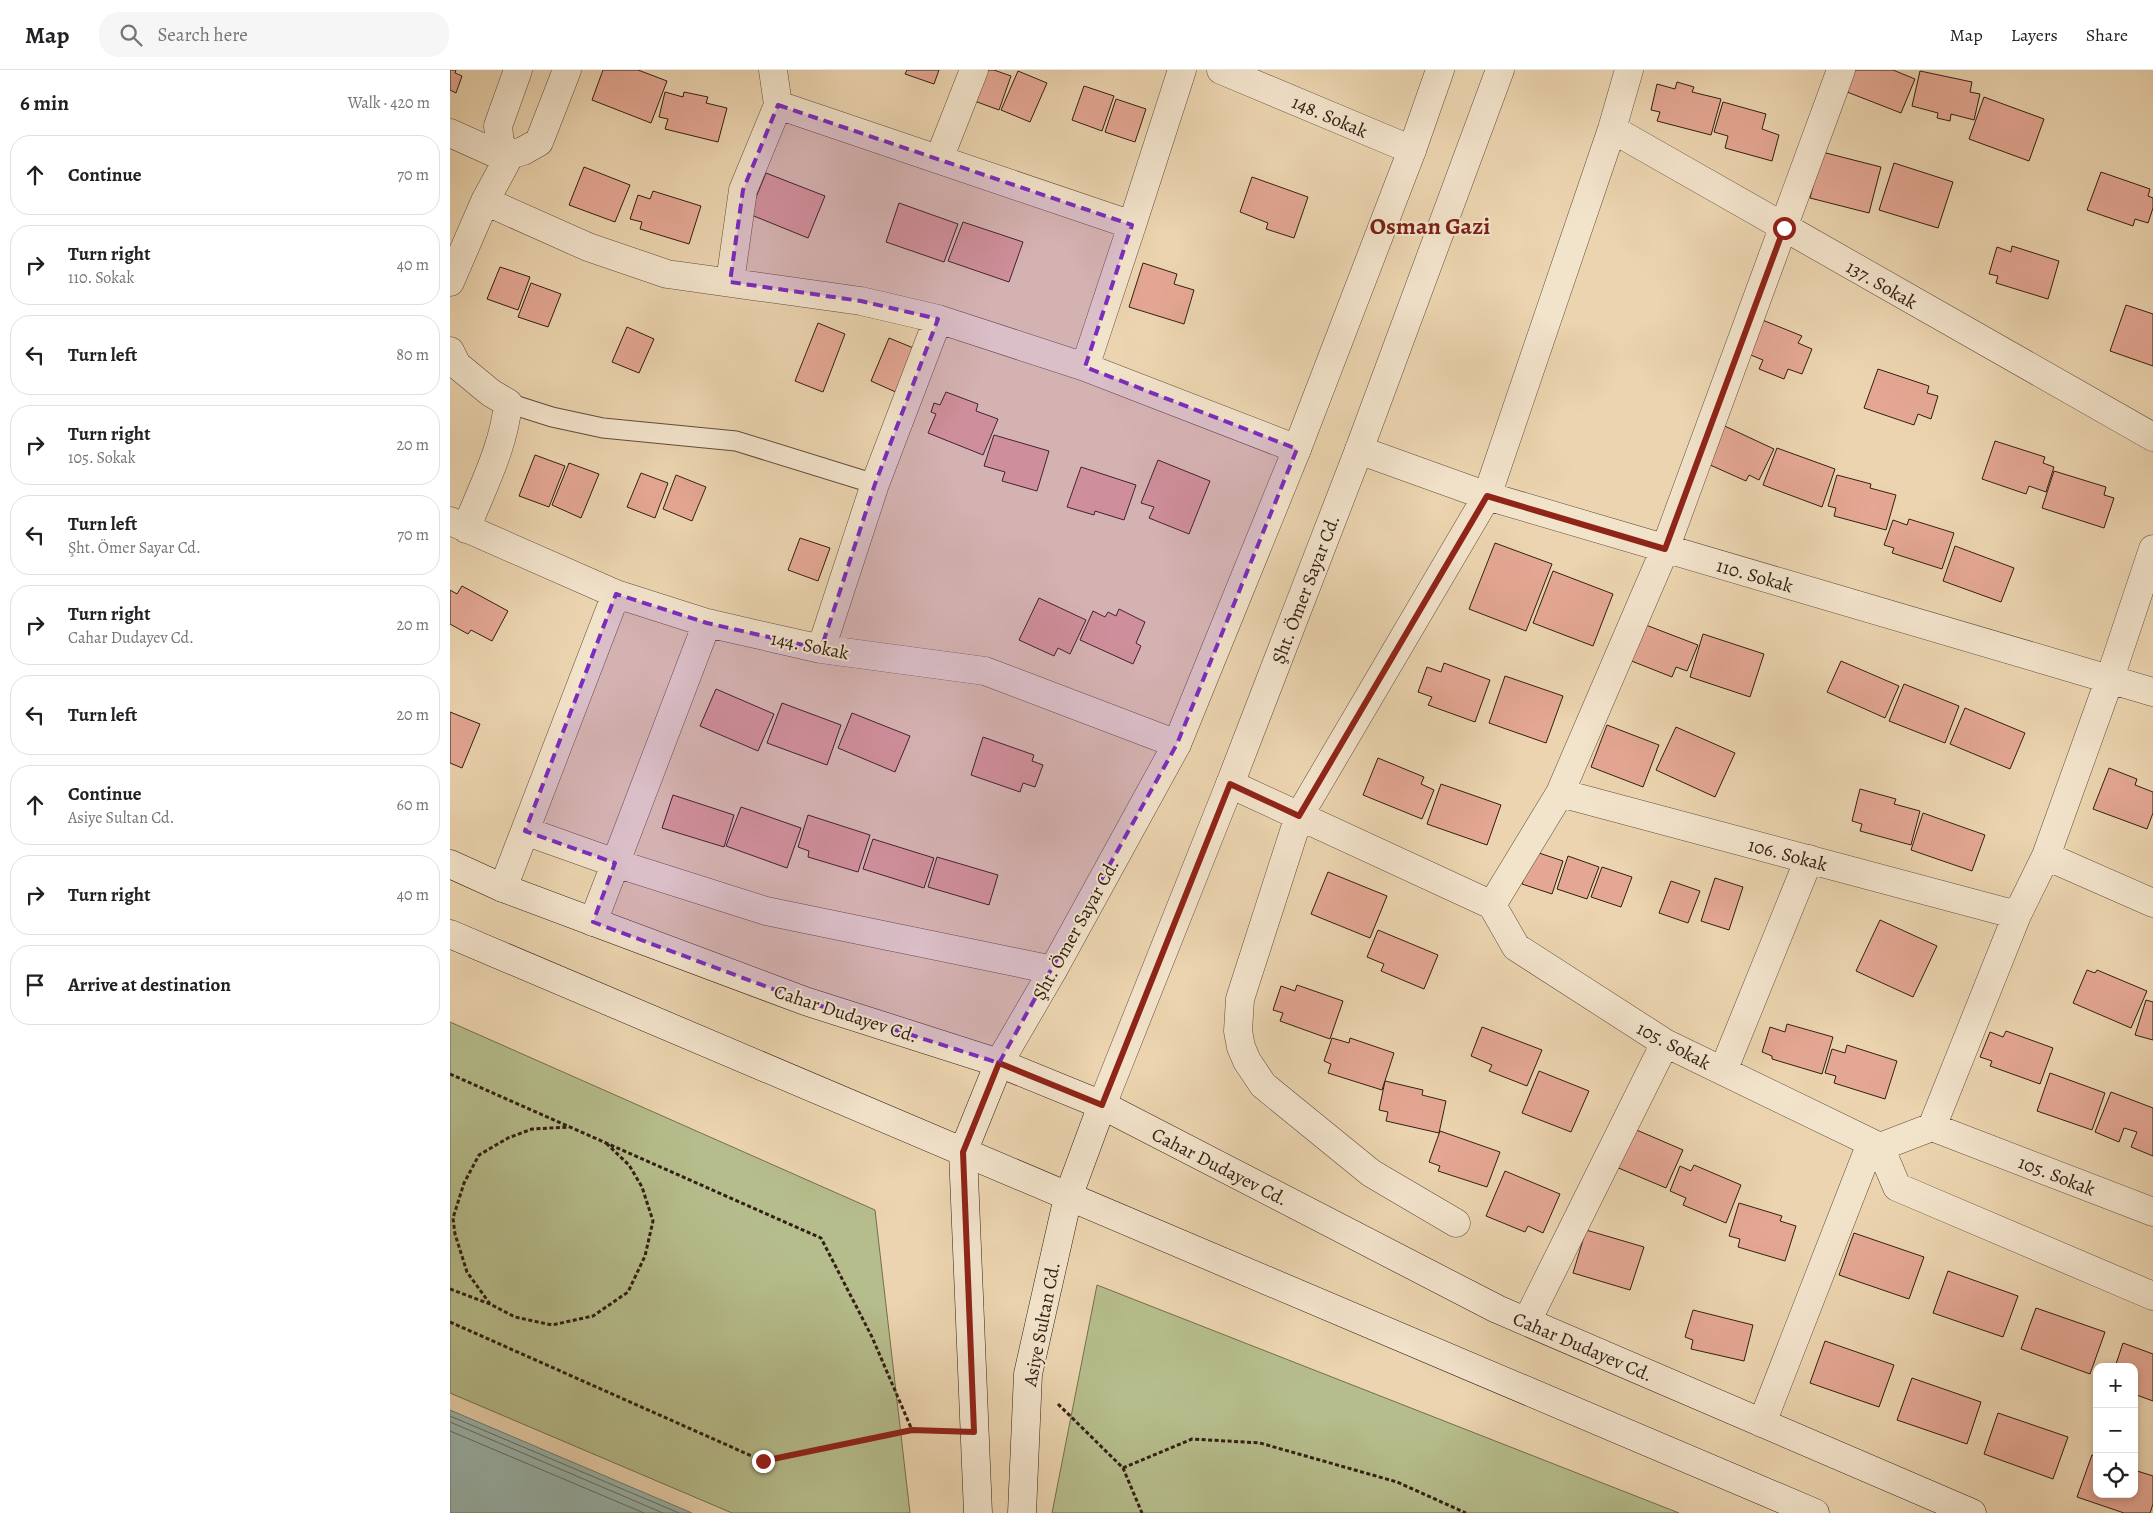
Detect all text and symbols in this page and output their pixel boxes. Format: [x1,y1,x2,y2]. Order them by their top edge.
search box [99,12,449,57]
text: Map [25,19,69,51]
icon: search [117,21,145,49]
text: Search here [157,22,248,48]
text: Map [1950,23,1983,47]
text: Layers [2011,23,2058,47]
text: Share [2086,23,2128,47]
text: 6 min [20,89,69,117]
street label: 148. Sokak [1288,89,1372,145]
text: Walk · 420 m [348,92,430,114]
icon: ahead [21,161,49,189]
text: Continue [68,162,142,188]
text: 70 m [397,164,429,186]
district label: Osman Gazi [1370,210,1490,242]
route start [1773,217,1796,240]
text: Turn right [68,241,150,267]
icon: right [21,251,49,279]
text: 40 m [397,254,429,276]
street label: 137. Sokak [1841,254,1922,316]
text: 110. Sokak [68,267,134,289]
icon: left [21,341,49,369]
text: Turn left [68,342,137,368]
text: 80 m [396,344,429,366]
text: Turn right [68,421,150,447]
icon: right [21,431,49,459]
text: 20 m [396,434,429,456]
text: 105. Sokak [68,447,136,469]
text: Turn left [68,511,137,537]
street label: Şht. Ömer Sayar Cd. [1266,511,1346,668]
icon: left [21,521,49,549]
text: 70 m [397,524,429,546]
text: Şht. Ömer Sayar Cd. [68,537,201,559]
street label: 110. Sokak [1713,553,1797,599]
text: Turn right [68,601,150,627]
icon: right [21,611,49,639]
text: 20 m [396,614,429,636]
street label: 144. Sokak [768,626,852,666]
text: Cahar Dudayev Cd. [68,627,194,649]
icon: left [21,701,49,729]
text: Turn left [68,702,137,728]
text: 20 m [396,704,429,726]
text: Continue [68,781,142,807]
icon: ahead [21,791,49,819]
text: 60 m [397,794,429,816]
text: Asiye Sultan Cd. [68,807,174,829]
street label: 106. Sokak [1745,832,1831,878]
street label: Şht. Ömer Sayar Cd. [1026,854,1125,1005]
icon: right [21,881,49,909]
text: Turn right [68,882,150,908]
text: 40 m [397,884,429,906]
icon: arrive [21,971,49,999]
text: Arrive at destination [68,972,231,998]
street label: Cahar Dudayev Cd. [771,978,921,1049]
street label: 105. Sokak [1632,1016,1716,1077]
street label: Cahar Dudayev Cd. [1147,1121,1292,1212]
street label: 105. Sokak [2014,1149,2099,1203]
street label: Asiye Sultan Cd. [1017,1260,1067,1390]
street label: Cahar Dudayev Cd. [1509,1306,1657,1388]
map controls [2093,1363,2138,1498]
button: + [2093,1363,2138,1408]
button: − [2093,1408,2138,1453]
route end [752,1450,775,1473]
button: locate [2093,1453,2138,1498]

